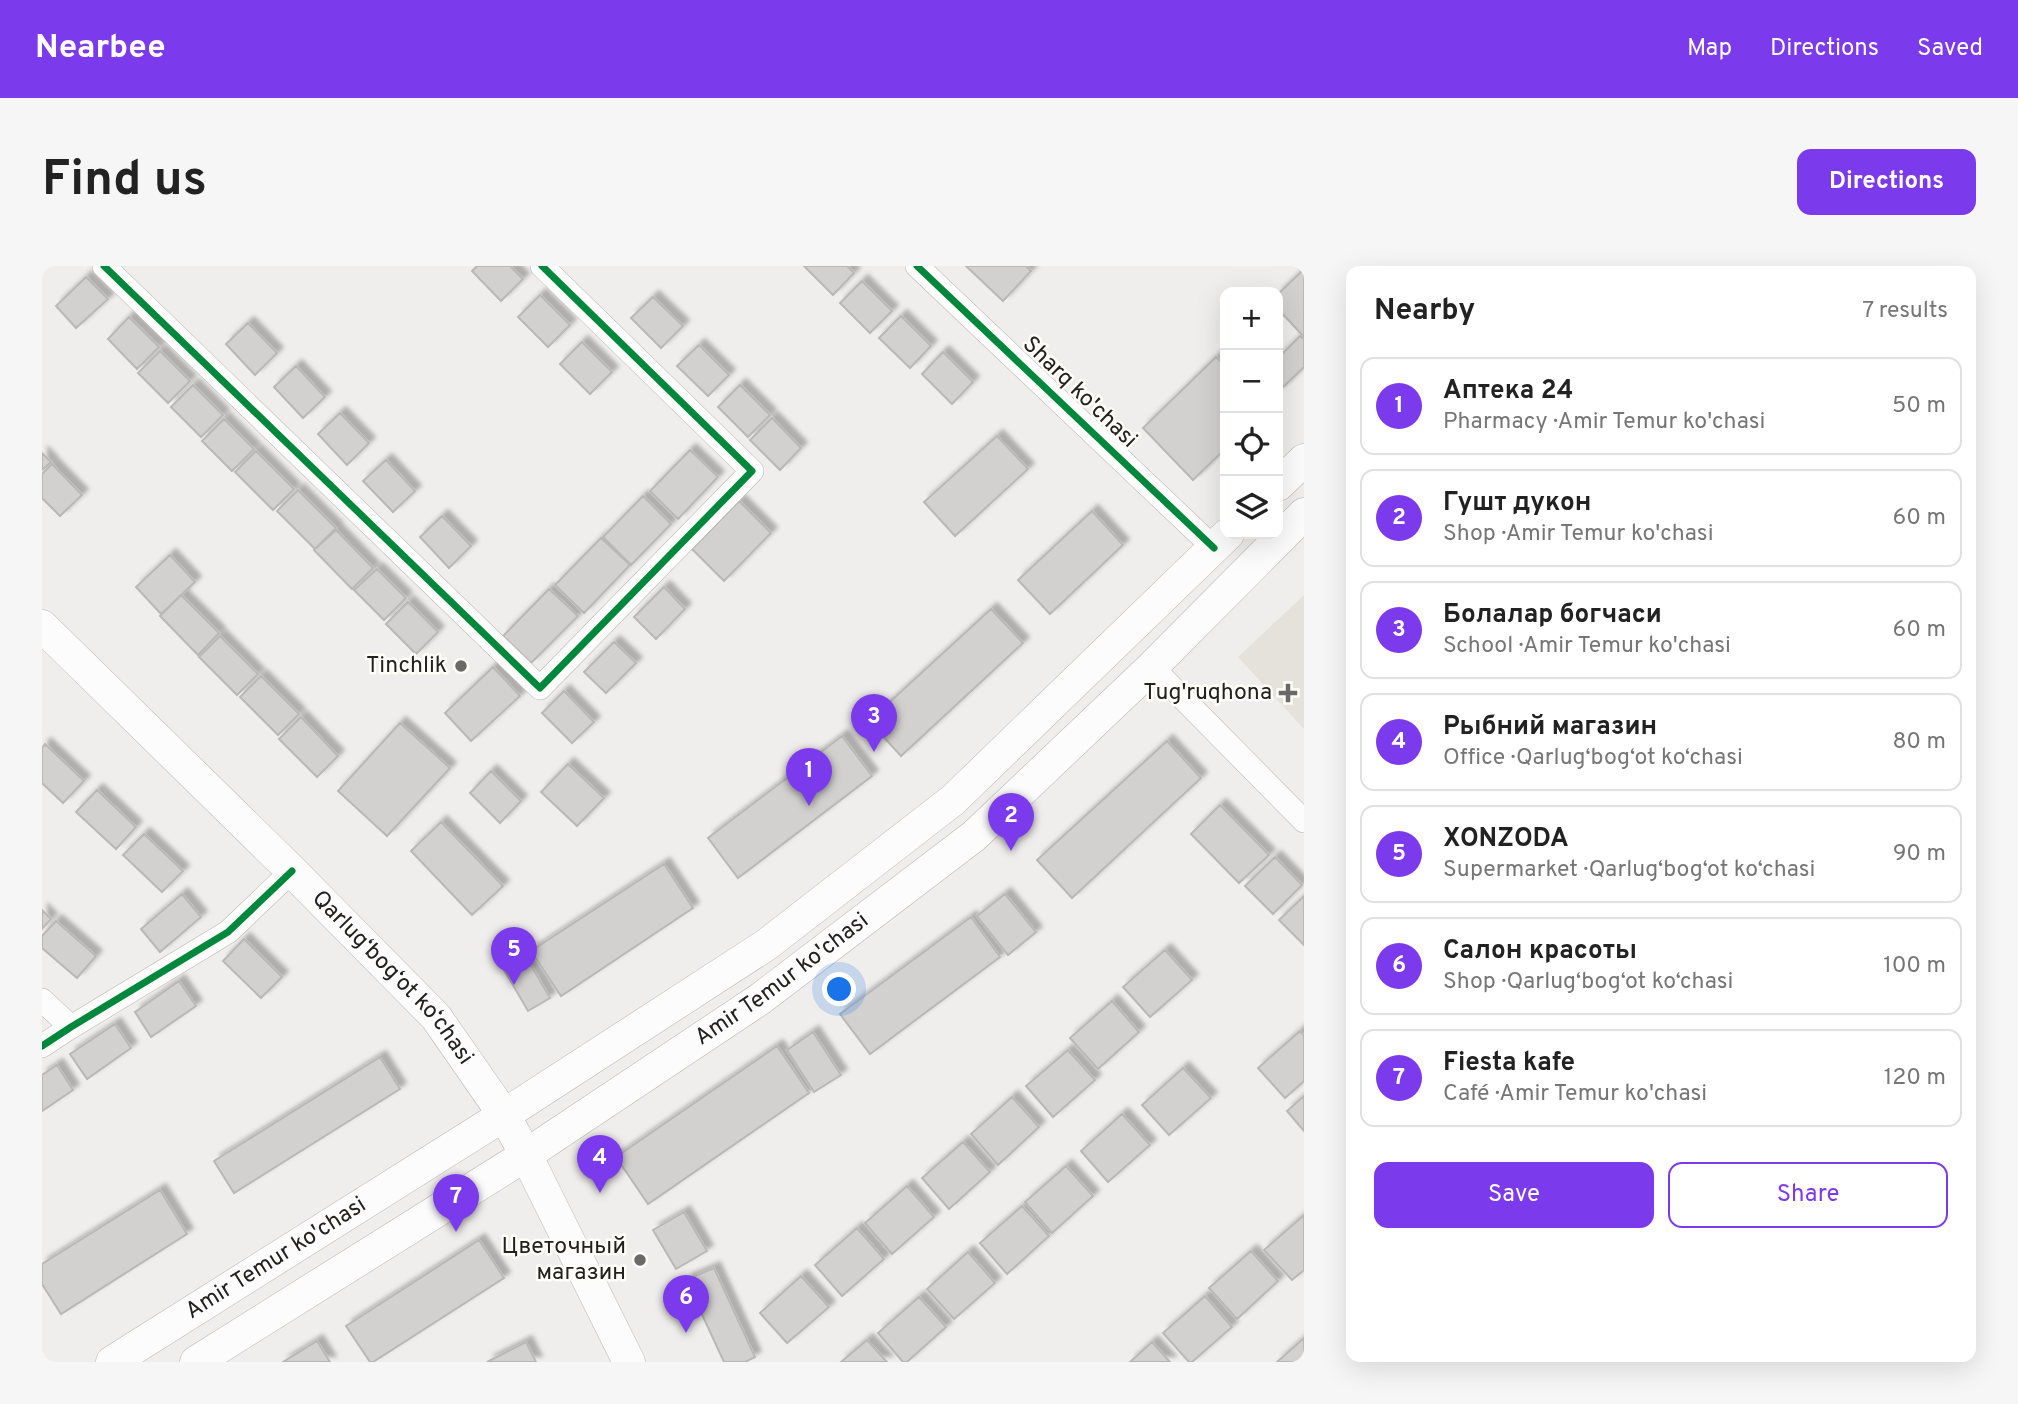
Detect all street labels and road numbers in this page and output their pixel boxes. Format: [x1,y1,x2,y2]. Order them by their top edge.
street label: Sharq ko'chasi [1015,331,1143,455]
street label: Qarlug‘bog‘ot ko‘chasi [305,885,479,1071]
street label: Amir Temur ko'chasi [690,907,875,1053]
street label: Amir Temur ko'chasi [180,1191,372,1326]

